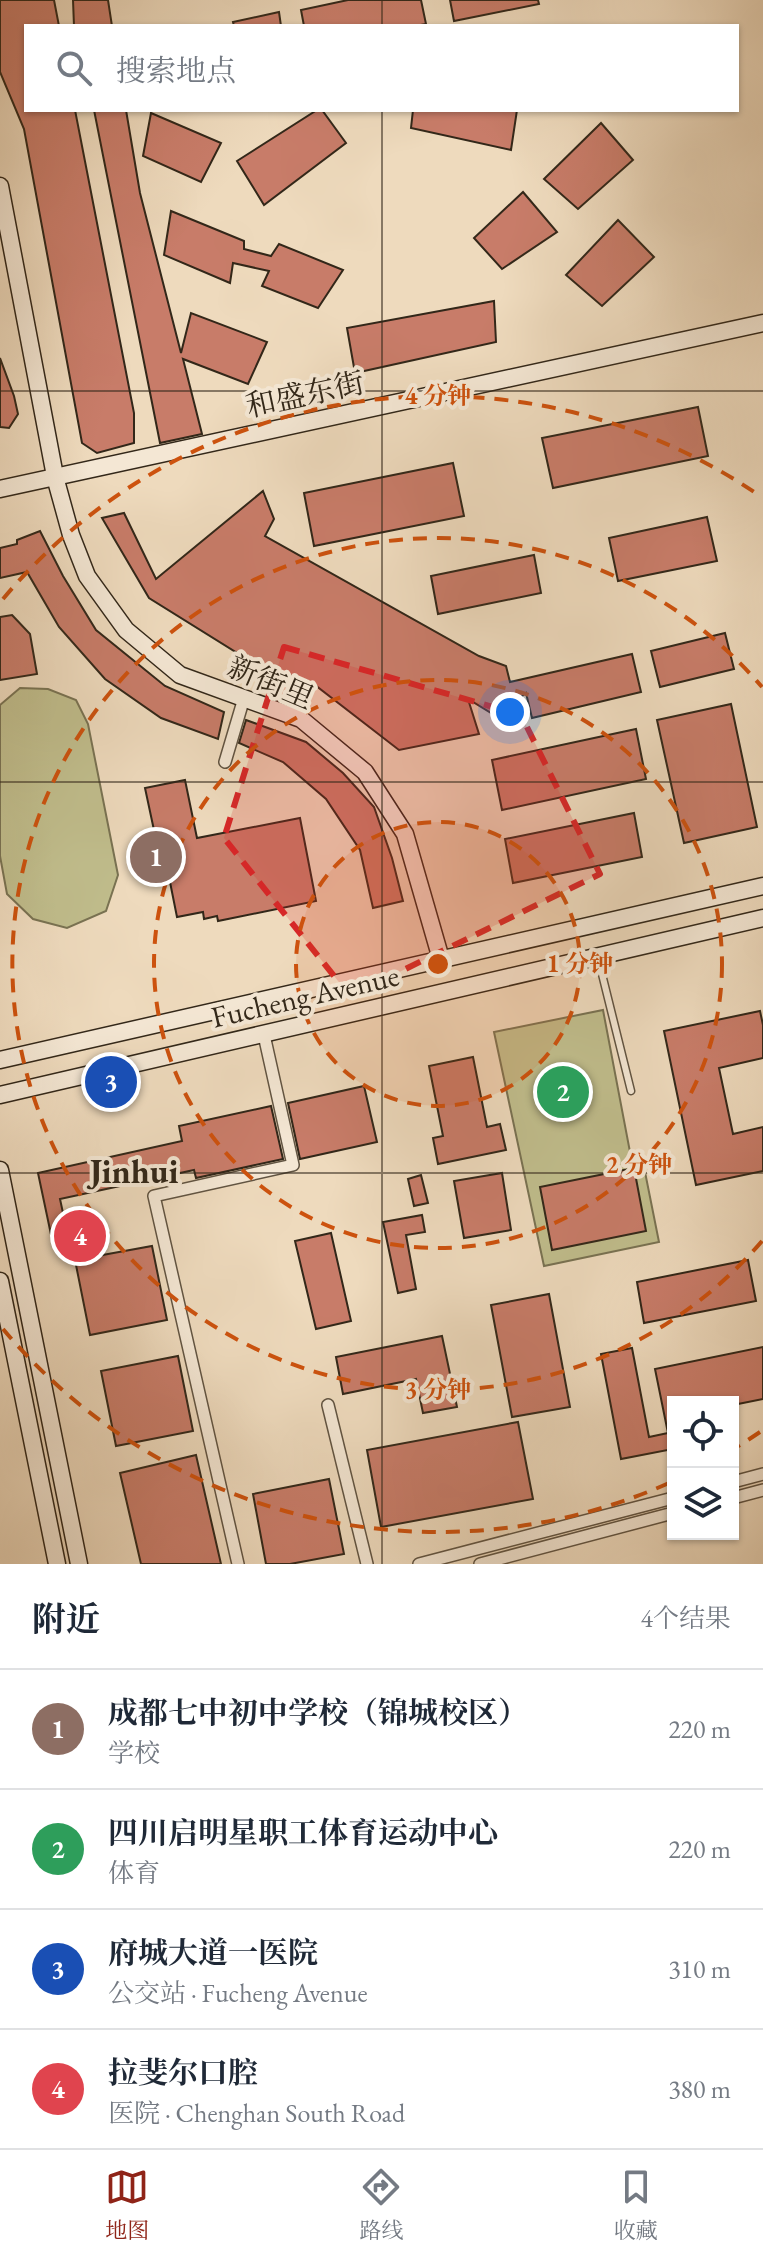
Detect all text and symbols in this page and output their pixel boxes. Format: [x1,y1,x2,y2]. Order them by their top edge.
search box [24,24,739,112]
icon: search [52,46,96,90]
text: 搜索地点 [116,51,236,90]
street label: 和盛东街 [242,362,368,426]
text: 4 分钟 [405,380,471,411]
street label: 新街里 [222,646,320,718]
your location [490,692,530,732]
pin: 1 [130,827,182,887]
text: 1 分钟 [547,948,613,979]
centre of rings [424,950,452,978]
street label: Fucheng Avenue [207,955,403,1037]
pin: 3 [85,1052,137,1112]
pin: 2 [537,1062,589,1122]
district label: Jinhui [86,1149,179,1193]
text: 2 分钟 [606,1149,672,1180]
pin: 4 [54,1206,106,1266]
text: 3 分钟 [405,1374,471,1405]
map controls [667,1396,739,1540]
button: locate [667,1396,739,1468]
button: layers [667,1468,739,1540]
text: 附近 [32,1597,100,1641]
text: 4个结果 [641,1601,731,1635]
text: 成都七中初中学校（锦城校区） [108,1693,528,1732]
text: 1 [51,1712,65,1746]
text: 220 m [668,1712,731,1746]
text: 学校 [108,1736,160,1770]
text: 四川启明星职工体育运动中心 [108,1813,498,1852]
text: 2 [51,1832,65,1866]
text: 220 m [668,1832,731,1866]
text: 体育 [108,1856,160,1890]
text: 府城大道一医院 [108,1933,318,1972]
text: 3 [51,1952,65,1986]
text: 310 m [668,1952,731,1986]
text: 公交站 · Fucheng Avenue [108,1976,368,2010]
text: 拉斐尔口腔 [108,2053,258,2092]
text: 4 [51,2072,65,2106]
text: 380 m [668,2072,731,2106]
text: 医院 · Chenghan South Road [108,2096,405,2130]
tab: 地图 [105,2165,149,2245]
tab: 路线 [359,2165,404,2245]
tab: 收藏 [614,2165,658,2245]

